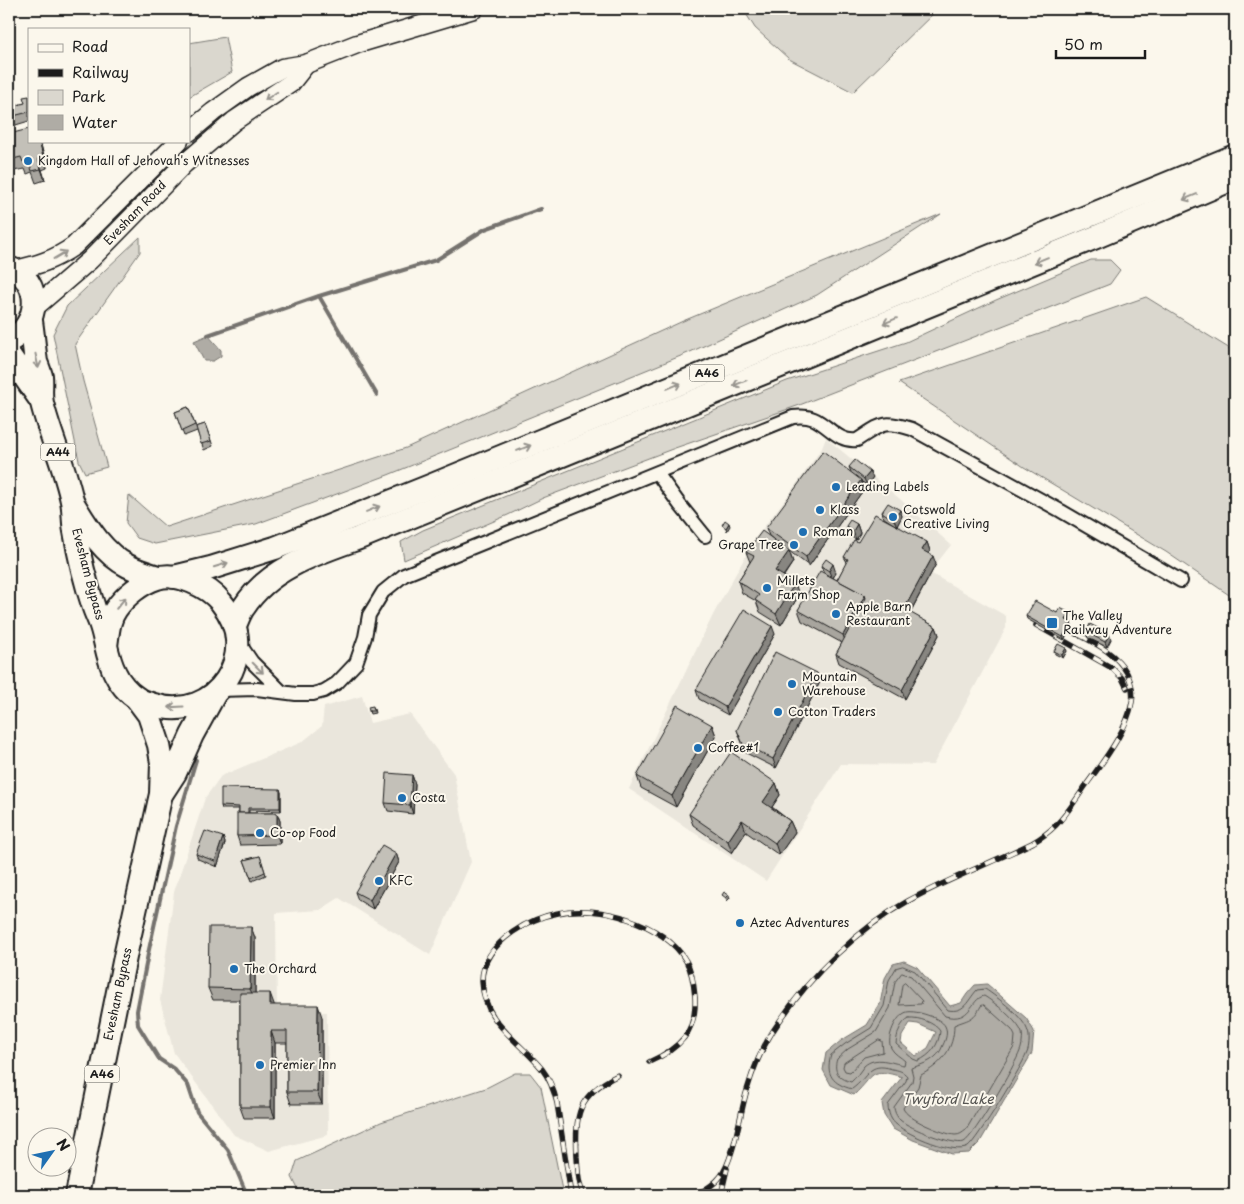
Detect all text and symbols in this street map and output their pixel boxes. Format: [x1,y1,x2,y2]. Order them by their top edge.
legend [28,28,190,142]
scale bar [1056,28,1145,60]
text: 50 m [1064,32,1103,55]
text: Road [72,34,108,57]
text: Railway [72,60,129,83]
text: Park [72,84,106,107]
one-way arrow [264,91,278,101]
text: Water [72,110,117,133]
place label: Kingdom Hall of Jehovah's Witnesses [38,151,250,169]
marker: Kingdom Hall of Jehovah's Witnesses [22,155,34,167]
street label: Evesham Road [99,176,170,249]
one-way arrow [1183,193,1198,203]
one-way arrow [53,249,67,259]
one-way arrow [1033,256,1049,265]
one-way arrow [883,317,898,327]
one-way arrow [33,353,42,369]
road number: A46 [690,364,724,382]
one-way arrow [732,379,747,388]
one-way arrow [666,381,681,390]
one-way arrow [516,442,531,452]
road number: A44 [40,444,76,461]
place label: Leading Labels [846,477,930,495]
marker: Leading Labels [830,481,842,493]
place label: Klass [830,500,860,518]
place label: Cotswold Creative Living [903,500,989,532]
one-way arrow [365,503,380,513]
marker: Klass [814,504,826,516]
marker: Cotswold Creative Living [887,511,899,523]
place label: Roman [813,522,853,540]
street label: Evesham Bypass [68,526,110,622]
marker: Roman [797,526,809,538]
place label: Grape Tree [718,535,784,553]
marker: Grape Tree [788,539,800,551]
one-way arrow [212,559,228,569]
place label: Millets Farm Shop [777,571,840,603]
marker: Millets Farm Shop [761,582,773,594]
one-way arrow [115,597,126,610]
place label: Apple Barn Restaurant [846,597,912,629]
place label: The Valley Railway Adventure [1063,606,1172,638]
marker: Apple Barn Restaurant [830,608,842,620]
marker: The Valley Railway Adventure [1045,616,1059,630]
one-way arrow [252,662,265,674]
place label: Mountain Warehouse [802,667,866,699]
marker: Mountain Warehouse [786,678,798,690]
one-way arrow [168,702,184,711]
place label: Cotton Traders [788,702,876,720]
marker: Cotton Traders [772,706,784,718]
place label: Coffee#1 [708,738,759,756]
marker: Coffee#1 [692,742,704,754]
place label: Costa [412,788,446,806]
marker: Costa [396,792,408,804]
place label: Co-op Food [270,823,336,841]
marker: Co-op Food [254,827,266,839]
place label: KFC [389,871,413,889]
marker: KFC [373,875,385,887]
place label: Aztec Adventures [750,913,850,931]
marker: Aztec Adventures [734,917,746,929]
street label: Evesham Bypass [98,945,136,1042]
place label: The Orchard [244,959,317,977]
marker: The Orchard [228,963,240,975]
place label: Premier Inn [270,1055,336,1073]
marker: Premier Inn [254,1059,266,1071]
road number: A46 [84,1066,120,1082]
water label: Twyford Lake [902,1088,995,1109]
north arrow [28,1126,78,1176]
text: N [51,1134,75,1155]

